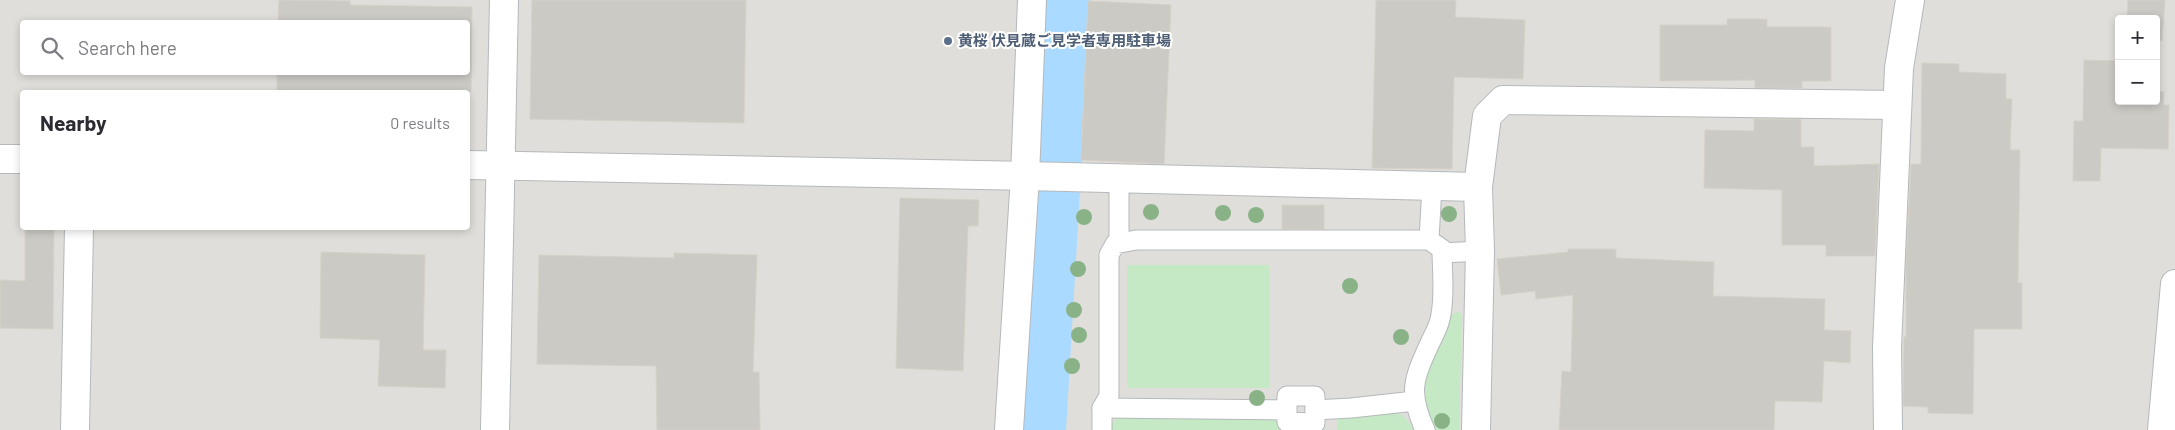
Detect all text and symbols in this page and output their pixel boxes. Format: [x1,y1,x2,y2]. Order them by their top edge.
map controls [2115,15,2160,105]
button: + [2115,15,2160,60]
search box [20,20,470,75]
place label: 黄桜 伏見蔵ご見学者専用駐車場 [958,31,1171,49]
icon: search [38,34,66,62]
marker: 黄桜 伏見蔵ご見学者専用駐車場 [942,35,954,47]
text: Search here [78,36,177,59]
button: − [2115,60,2160,105]
text: Nearby [40,110,106,135]
text: 0 results [390,113,450,132]

